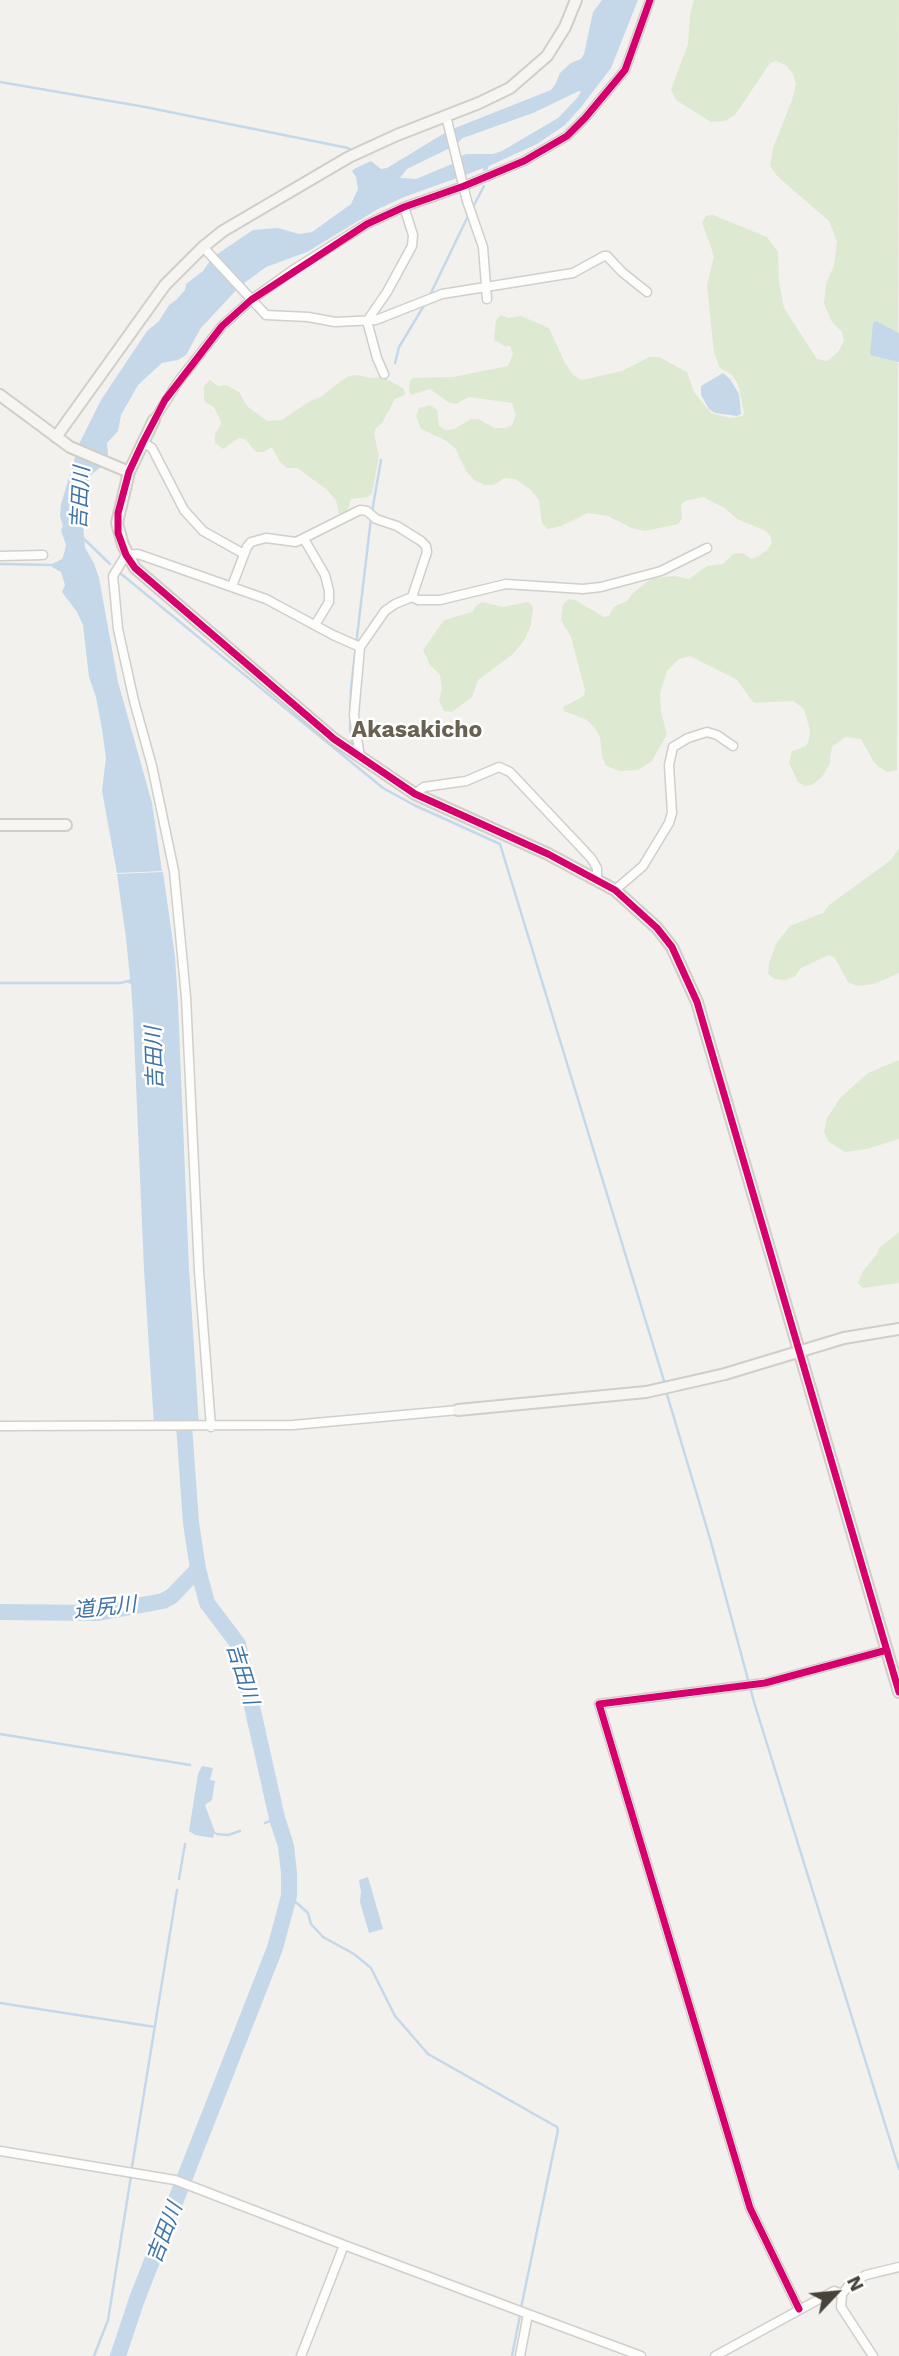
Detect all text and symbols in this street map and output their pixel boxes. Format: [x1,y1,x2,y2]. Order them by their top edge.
water label: 吉田川 [67,466,95,530]
district label: Akasakicho [352,716,482,744]
water label: 吉田川 [141,1026,169,1090]
water label: 道尻川 [72,1592,138,1624]
water label: 吉田川 [221,1640,263,1708]
water label: 吉田川 [142,2199,188,2267]
north arrow [801,2258,871,2328]
text: N [842,2272,869,2295]

